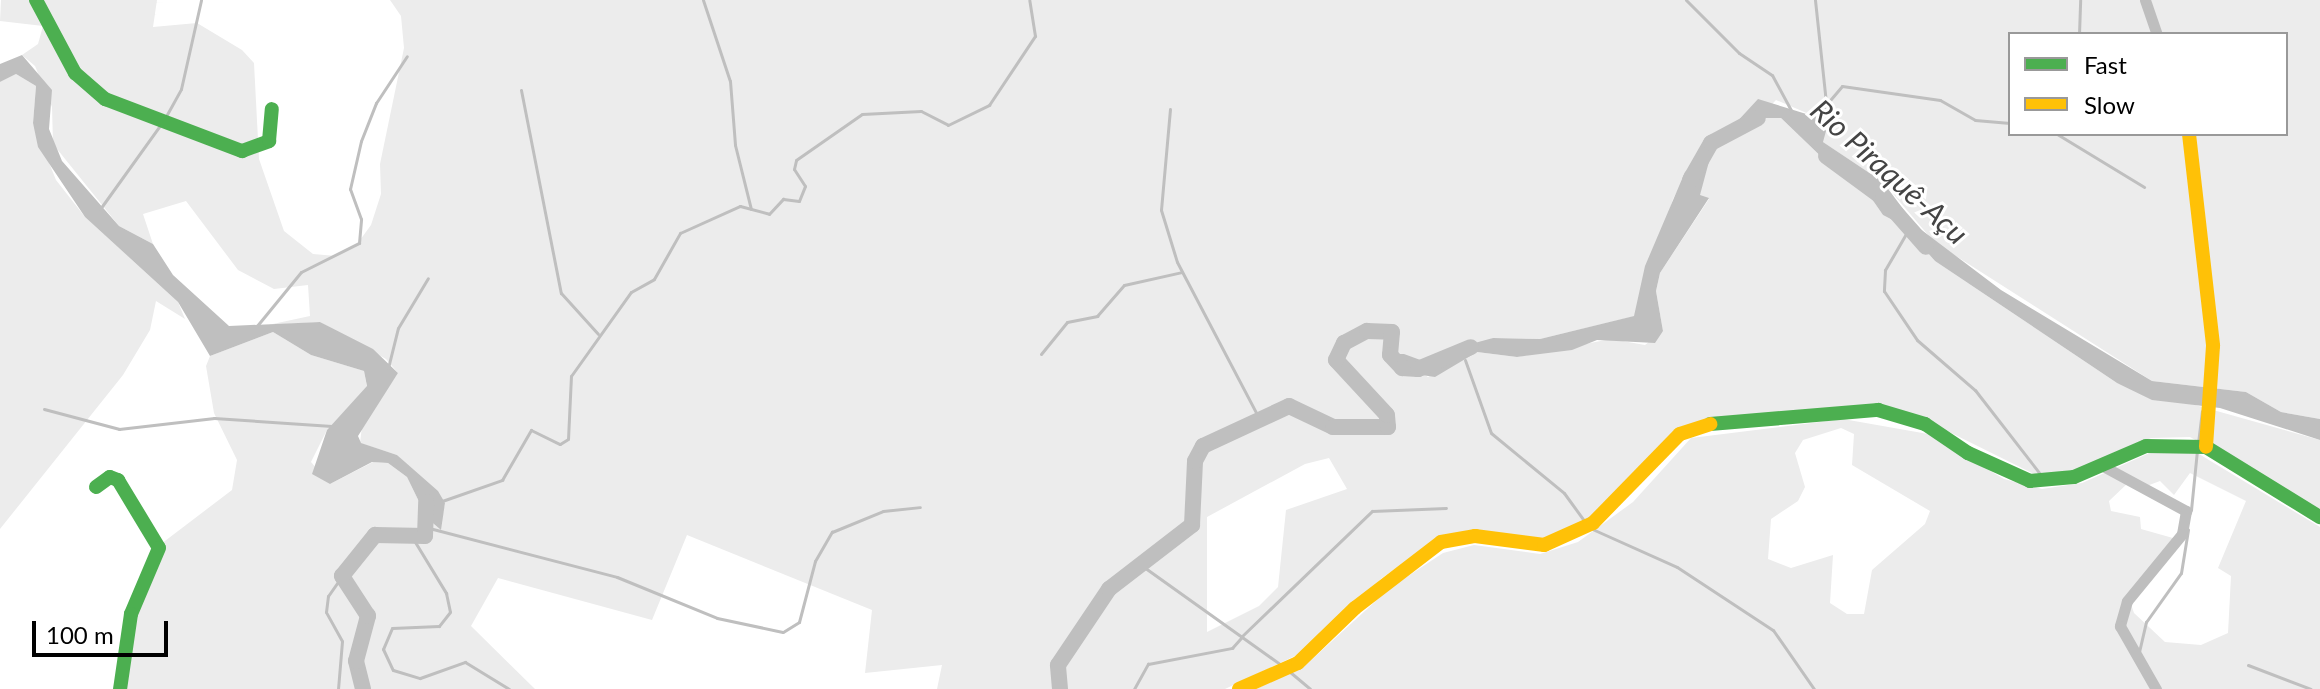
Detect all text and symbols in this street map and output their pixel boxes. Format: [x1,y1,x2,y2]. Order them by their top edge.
legend [2008,32,2288,136]
text: Fast [2084,50,2127,79]
text: Slow [2084,90,2135,119]
water label: Rio Piraquê-Açu [1804,91,1976,251]
scale bar [36,605,172,655]
text: 100 m [46,620,114,649]

